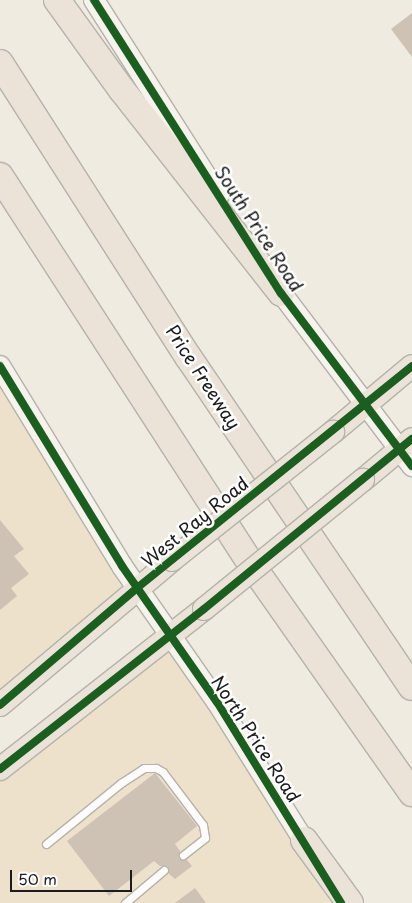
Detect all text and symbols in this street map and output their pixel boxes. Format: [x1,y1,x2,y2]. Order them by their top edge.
street label: South Price Road [210,161,308,297]
street label: Price Freeway [161,320,245,434]
street label: West Ray Road [137,472,253,572]
street label: North Price Road [207,671,305,807]
scale bar [12,860,135,892]
text: 50 m [18,867,57,890]

